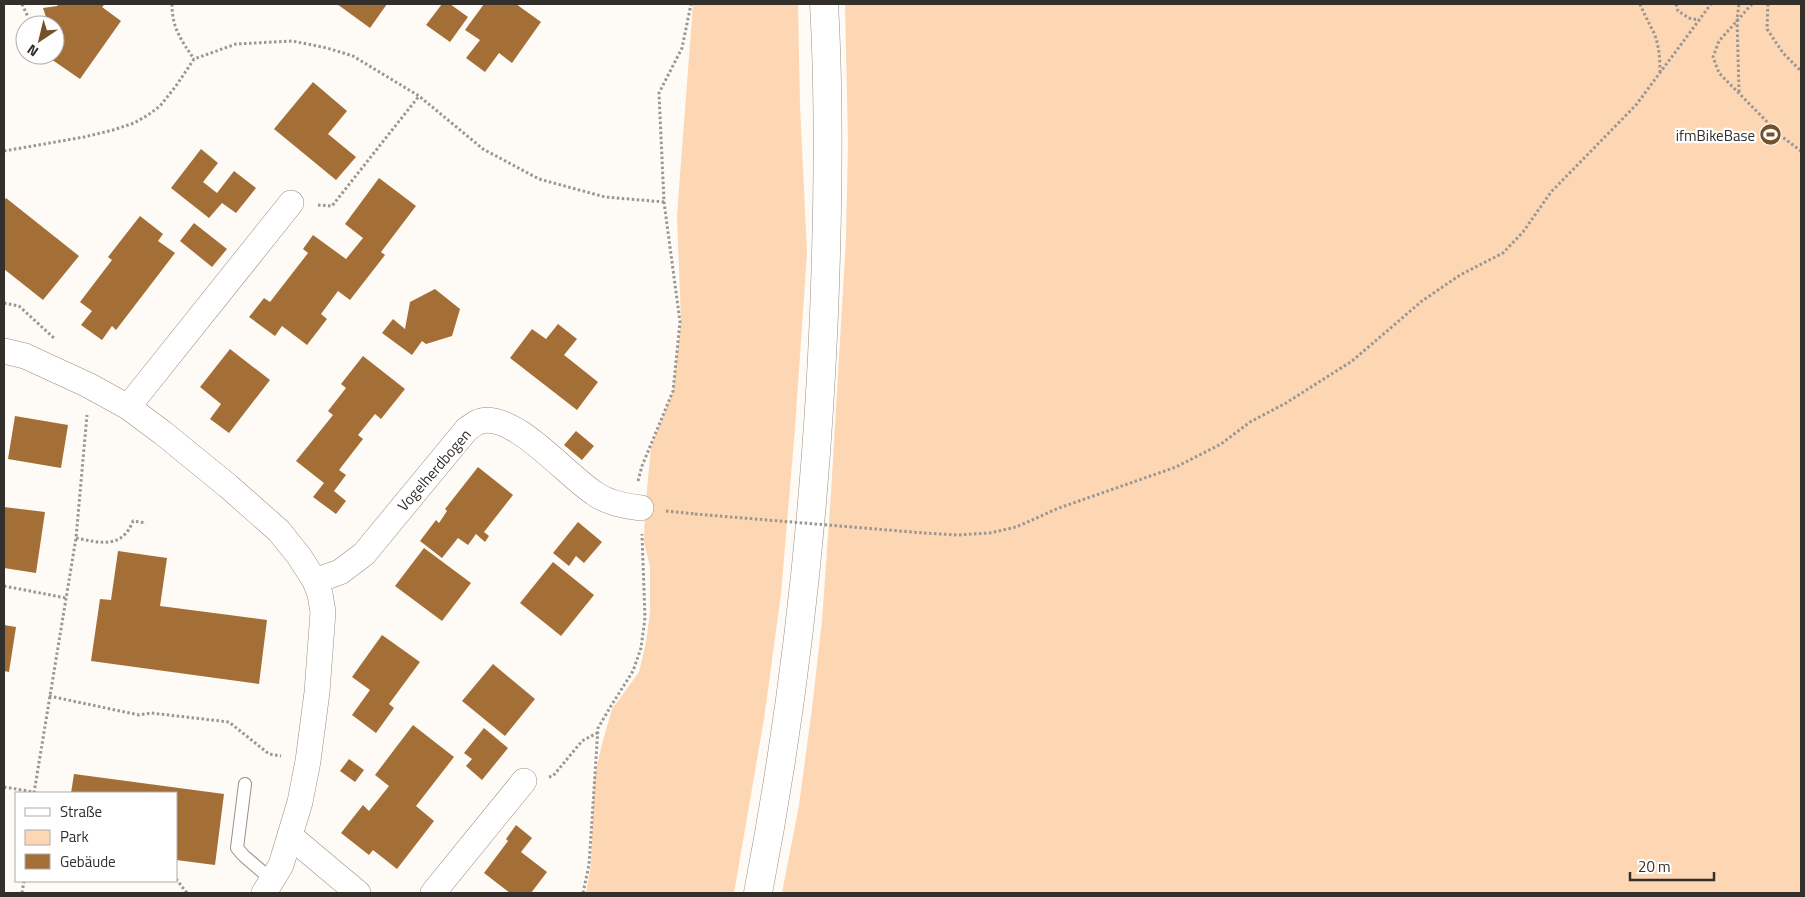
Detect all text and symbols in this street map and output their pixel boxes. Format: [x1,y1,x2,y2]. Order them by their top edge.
north arrow [15,15,65,65]
text: N [22,40,42,62]
sports icon: ifmBikeBase [1759,123,1783,147]
place label: ifmBikeBase [1676,124,1755,147]
street label: Vogelherdbogen [392,424,476,516]
legend [15,792,178,882]
text: Straße [60,800,102,823]
text: Park [60,825,89,848]
text: Gebäude [60,850,116,873]
scale bar [1630,850,1714,882]
text: 20 m [1638,855,1671,878]

